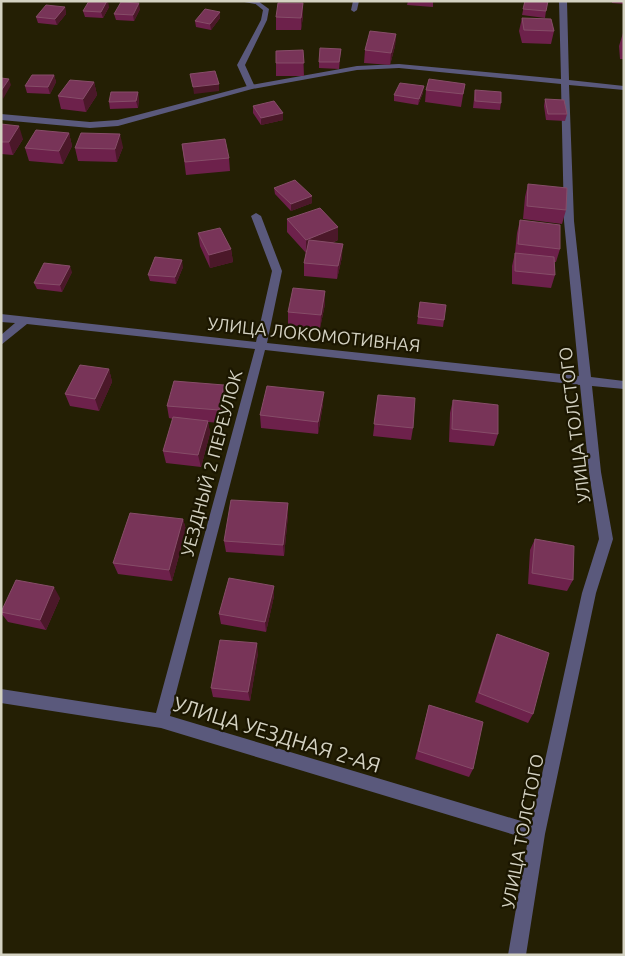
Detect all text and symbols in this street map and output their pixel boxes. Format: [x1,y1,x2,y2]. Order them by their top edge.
street label: УЛИЦА ЛОКОМОТИВНАЯ [207,313,421,355]
street label: УЛИЦА ТОЛСТОГО [555,346,593,504]
street label: УЕЗДНЫЙ 2 ПЕРЕУЛОК [176,368,246,558]
street label: УЛИЦА УЕЗДНАЯ 2-АЯ [170,691,384,777]
street label: УЛИЦА ТОЛСТОГО [497,752,547,910]

